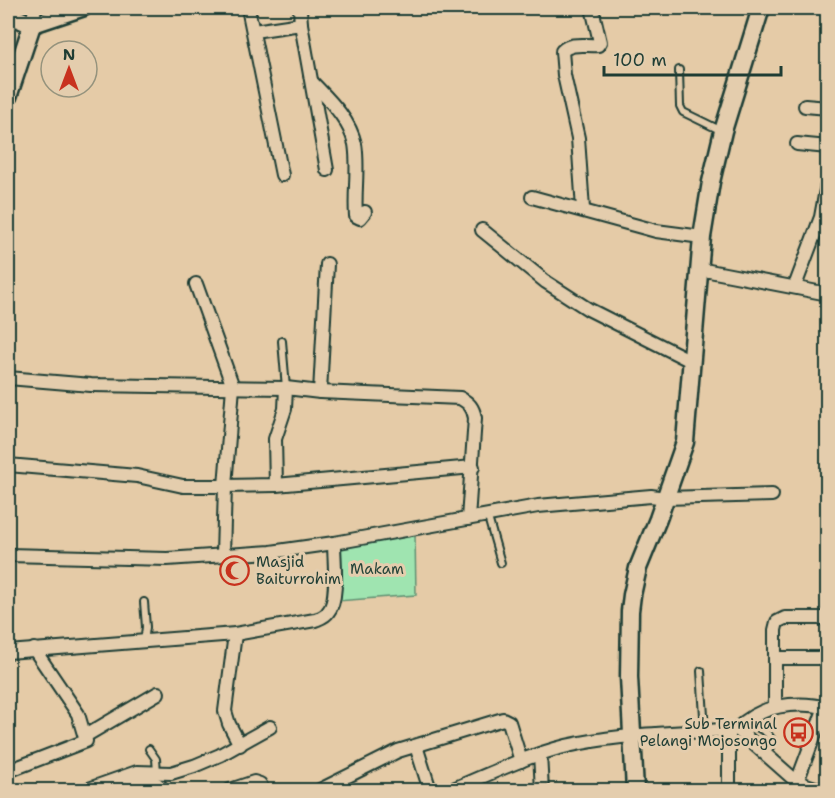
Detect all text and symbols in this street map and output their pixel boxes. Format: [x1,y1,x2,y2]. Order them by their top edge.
north arrow [39,39,99,99]
scale bar [604,39,781,77]
text: N [63,44,75,65]
text: 100 m [613,48,667,72]
place label: Masjid Baiturrohim [256,552,341,589]
mosque icon: Masjid Baiturrohim [219,555,251,587]
park label: Makam [350,559,404,579]
place label: Sub Terminal Pelangi Mojosongo [640,714,777,751]
bus stop icon: Sub Terminal Pelangi Mojosongo [782,717,814,749]

